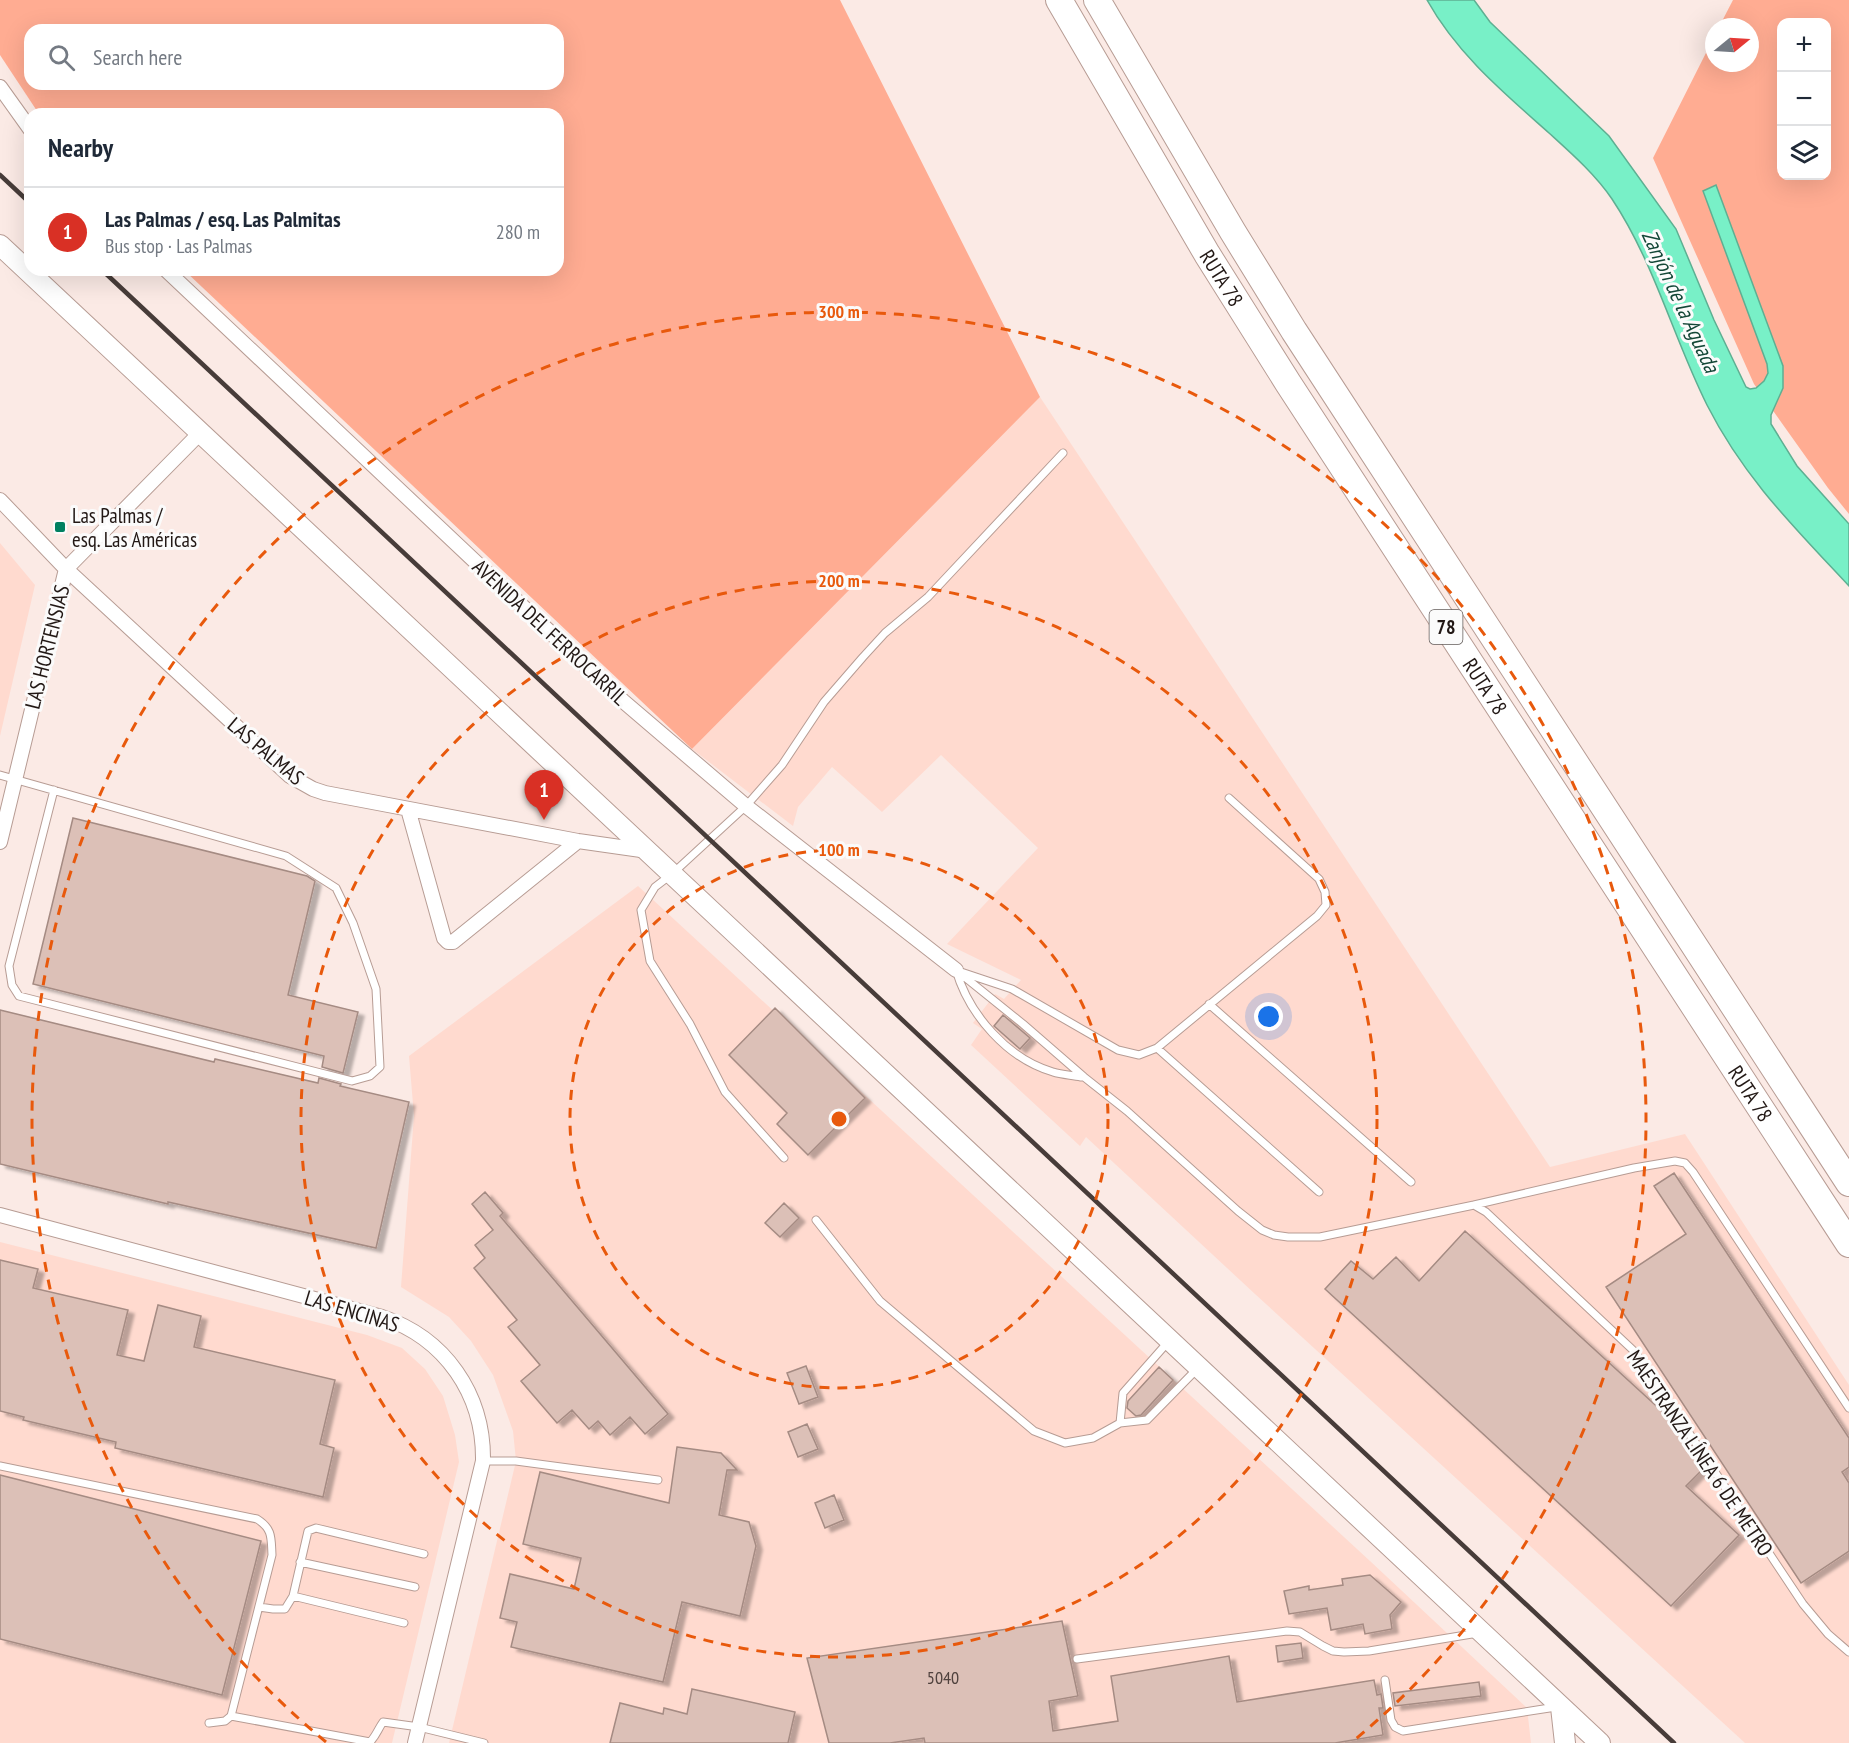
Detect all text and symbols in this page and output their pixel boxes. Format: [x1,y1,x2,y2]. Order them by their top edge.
north arrow [1705,18,1759,72]
map controls [1777,18,1831,180]
button: + [1777,18,1831,72]
search box [24,24,564,90]
icon: search [45,41,78,74]
text: Search here [93,43,182,71]
button: − [1777,72,1831,126]
button: layers [1777,126,1831,180]
text: Nearby [48,131,113,164]
text: Las Palmas / esq. Las Palmitas [105,205,341,233]
text: 1 [63,219,72,245]
text: 280 m [496,219,540,245]
water label: Zanjón de la Aguada [1636,225,1727,378]
text: Bus stop · Las Palmas [105,233,252,259]
street label: RUTA 78 [1194,244,1250,311]
text: 300 m [818,300,860,323]
place label: Las Palmas / esq. Las Américas [72,502,197,553]
marker: Las Palmas / esq. Las Américas [53,520,67,534]
street label: AVENIDA DEL FERROCARRIL [467,553,633,711]
text: 200 m [818,569,860,592]
street label: LAS HORTENSIAS [19,582,75,712]
road number: 78 [1430,610,1462,644]
street label: RUTA 78 [1457,653,1514,719]
street label: LAS PALMAS [222,711,310,791]
pin: 1 [524,770,564,820]
text: 100 m [818,838,860,861]
your location [1254,1002,1283,1031]
street label: RUTA 78 [1723,1060,1779,1127]
centre of rings [829,1109,849,1129]
street label: LAS ENCINAS [302,1284,402,1338]
street label: MAESTRANZA LÍNEA 6 DE METRO [1621,1345,1779,1561]
house number: 5040 [927,1666,959,1689]

